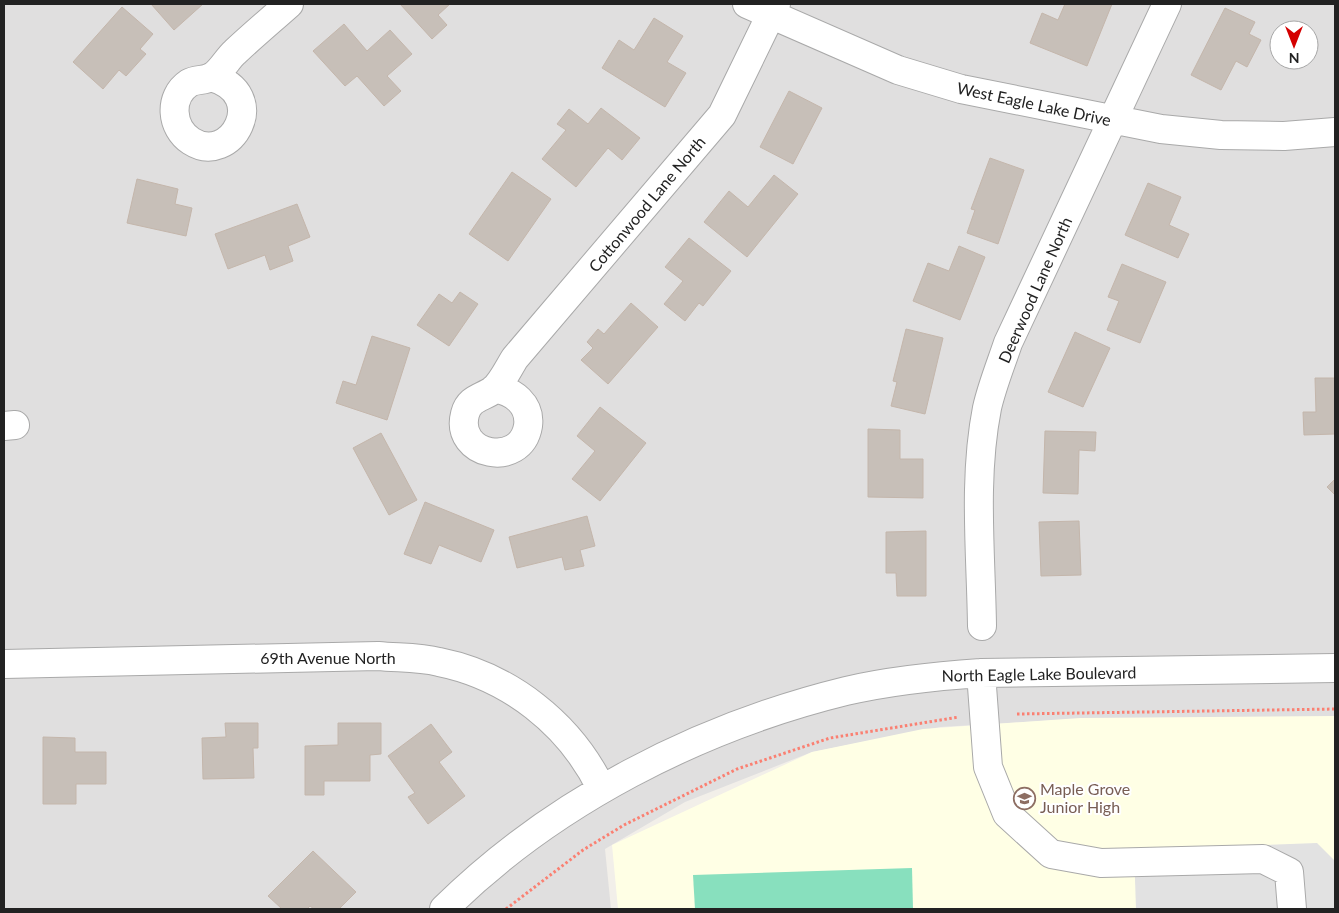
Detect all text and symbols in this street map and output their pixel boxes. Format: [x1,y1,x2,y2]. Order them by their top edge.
north arrow [1269,20,1319,70]
text: N [1289,50,1299,67]
street label: West Eagle Lake Drive [955,78,1113,129]
street label: Cottonwood Lane North [584,132,709,275]
street label: Deerwood Lane North [994,214,1075,366]
street label: 69th Avenue North [260,648,396,667]
street label: North Eagle Lake Boulevard [942,662,1136,685]
place label: Maple Grove Junior High [1040,779,1130,816]
school or university icon: Maple Grove Junior High [1012,786,1036,810]

